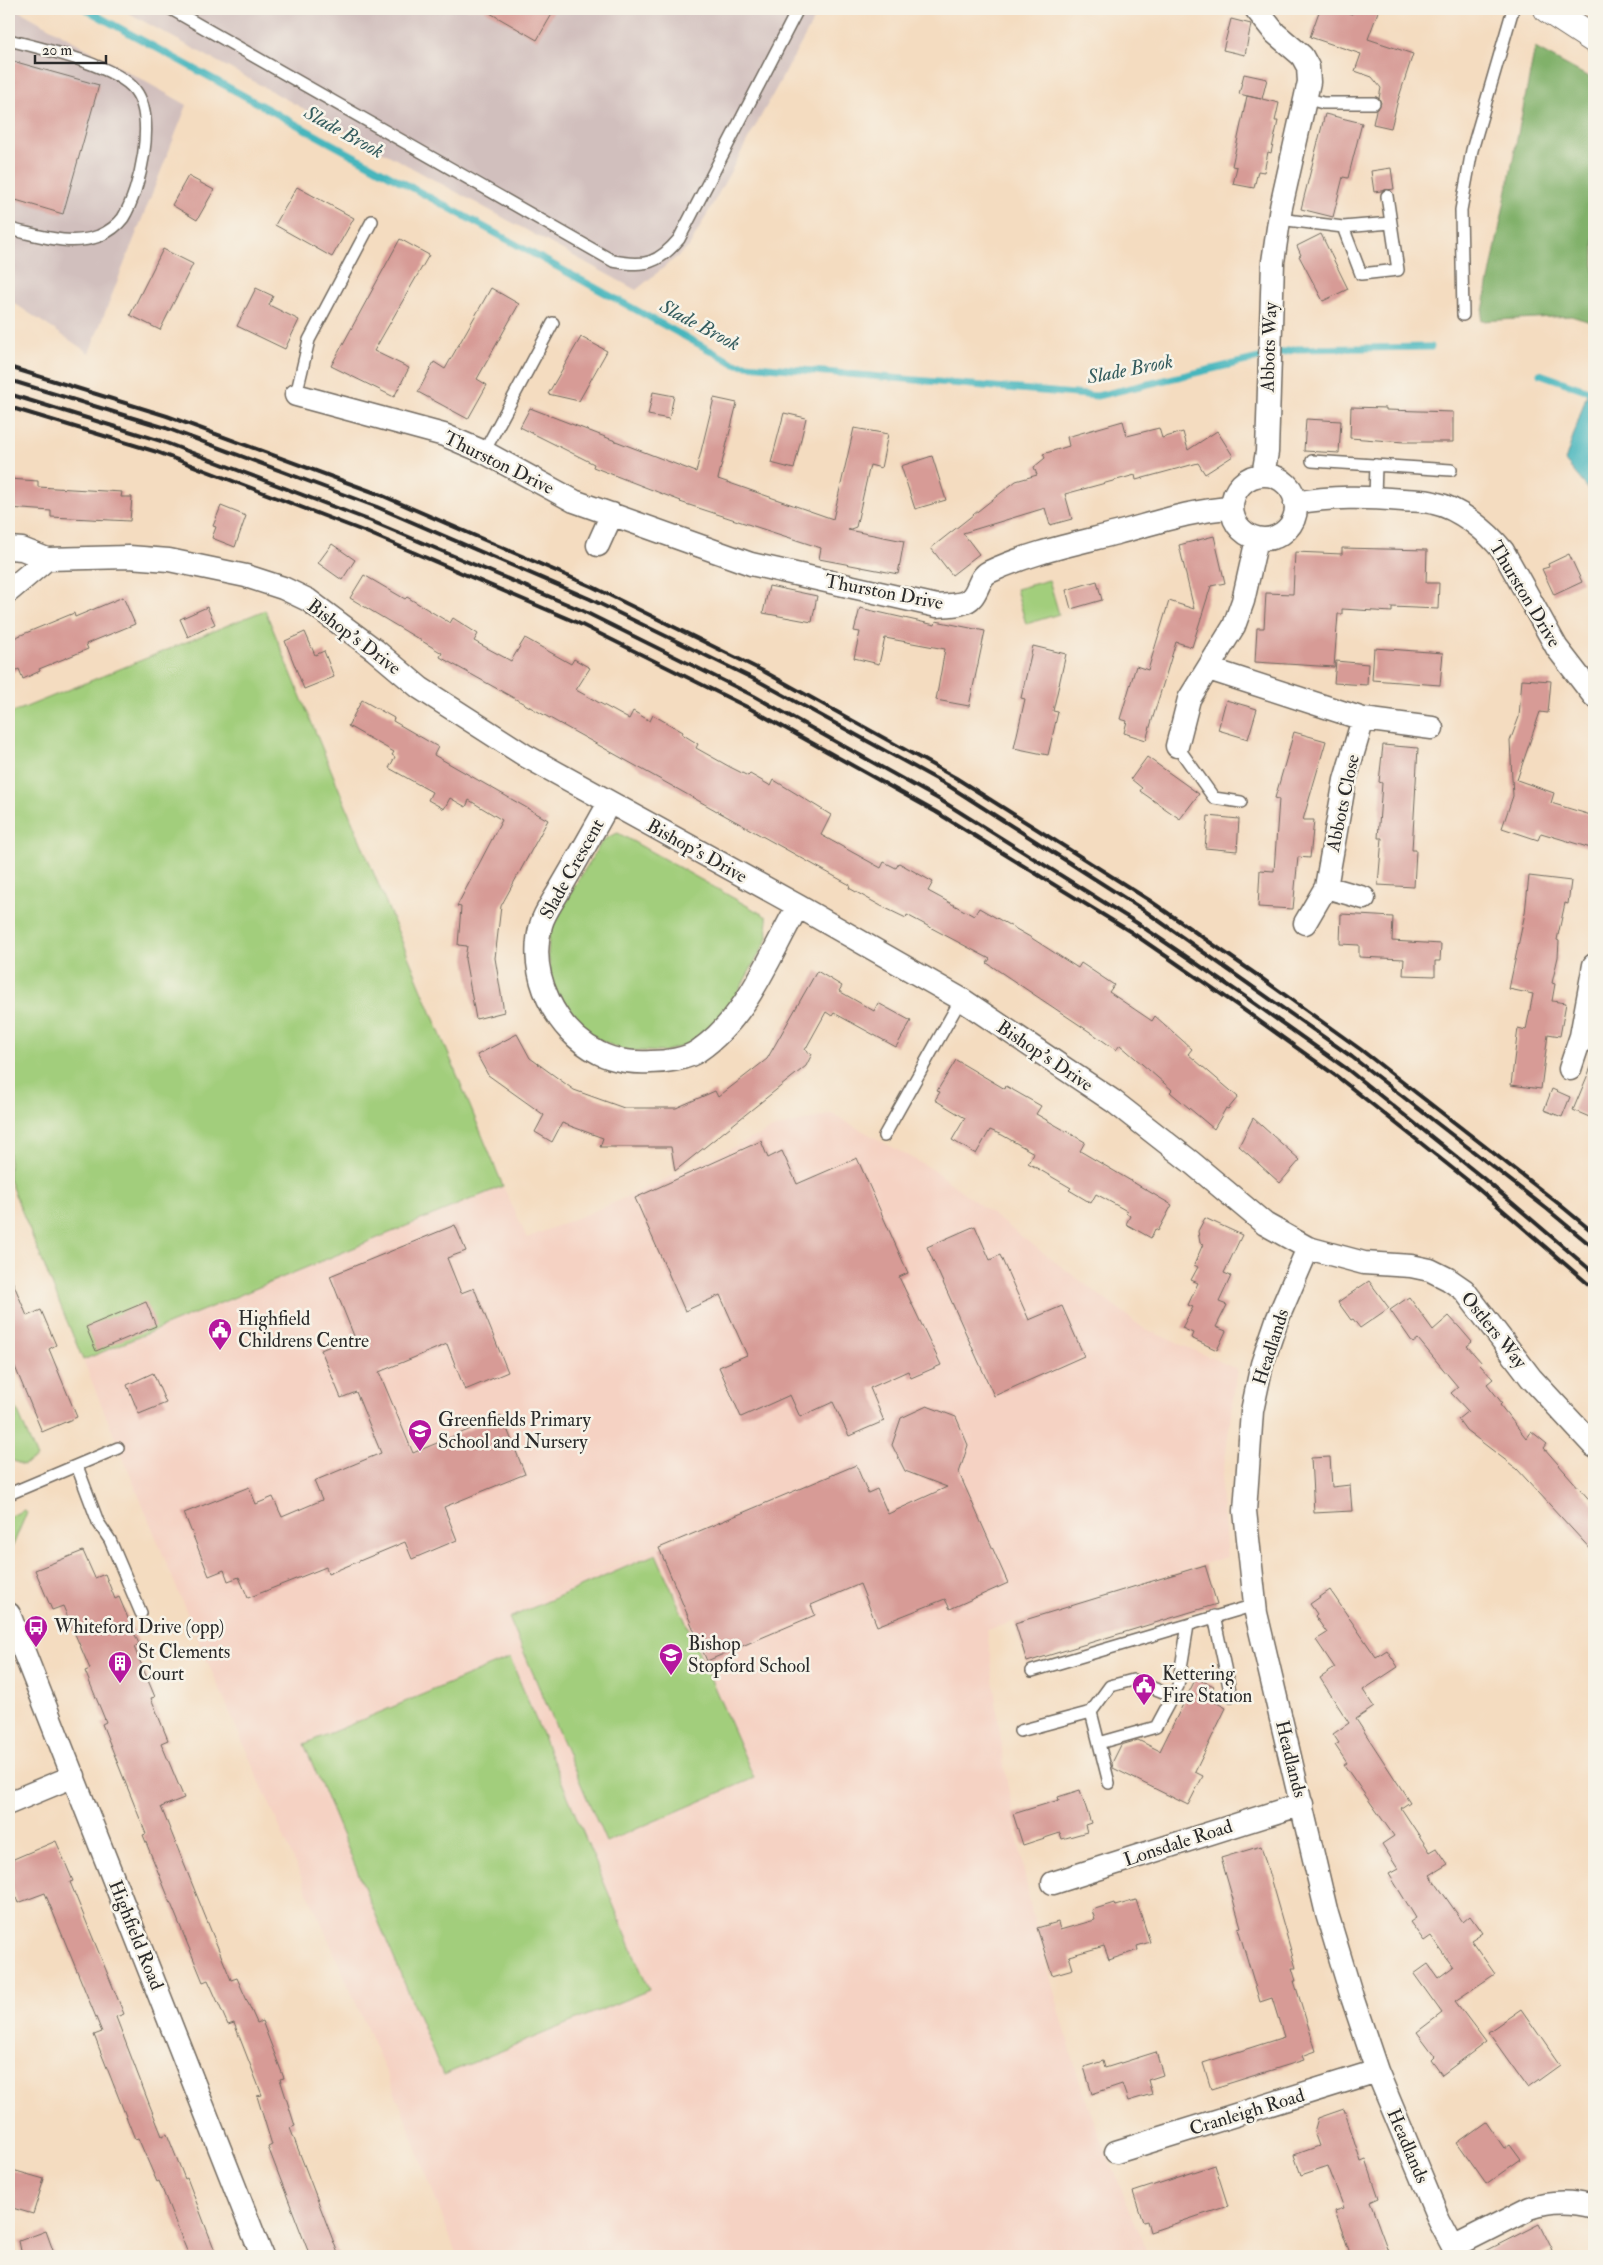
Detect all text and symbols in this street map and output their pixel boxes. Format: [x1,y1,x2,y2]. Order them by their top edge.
scale bar [35,32,106,64]
text: 20 m [42,41,72,60]
water label: Slade Brook [299,99,388,164]
water label: Slade Brook [655,293,744,356]
street label: Abbots Way [1255,301,1283,393]
water label: Slade Brook [1084,348,1175,390]
street label: Thurston Drive [440,426,558,500]
street label: Thurston Drive [1484,536,1566,652]
street label: Thurston Drive [823,569,945,615]
street label: Bishop's Drive [302,594,406,681]
street label: Abbots Close [1321,752,1365,855]
street label: Bishop's Drive [642,814,751,889]
street label: Slade Crescent [535,815,609,923]
street label: Bishop's Drive [992,1015,1098,1098]
street label: Ostlers Way [1456,1287,1533,1374]
street label: Headlands [1247,1306,1295,1388]
place label: Highfield Childrens Centre [238,1307,369,1353]
public building icon: Highfield Childrens Centre [207,1317,233,1351]
place label: Greenfields Primary School and Nursery [438,1408,591,1454]
school or university icon: Greenfields Primary School and Nursery [407,1418,433,1452]
bus stop icon: Whiteford Drive (opp) [23,1614,49,1648]
place label: Whiteford Drive (opp) [53,1615,224,1640]
place label: Bishop Stopford School [688,1632,810,1679]
place label: St Clements Court [138,1640,230,1686]
school or university icon: Bishop Stopford School [658,1642,684,1676]
building icon: St Clements Court [107,1650,133,1684]
place label: Kettering Fire Station [1162,1662,1253,1708]
public building icon: Kettering Fire Station [1131,1672,1157,1706]
street label: Headlands [1270,1718,1312,1800]
street label: Lonsdale Road [1121,1814,1236,1872]
street label: Highfield Road [103,1877,169,1994]
street label: Cranleigh Road [1186,2083,1308,2141]
street label: Headlands [1382,2105,1434,2187]

